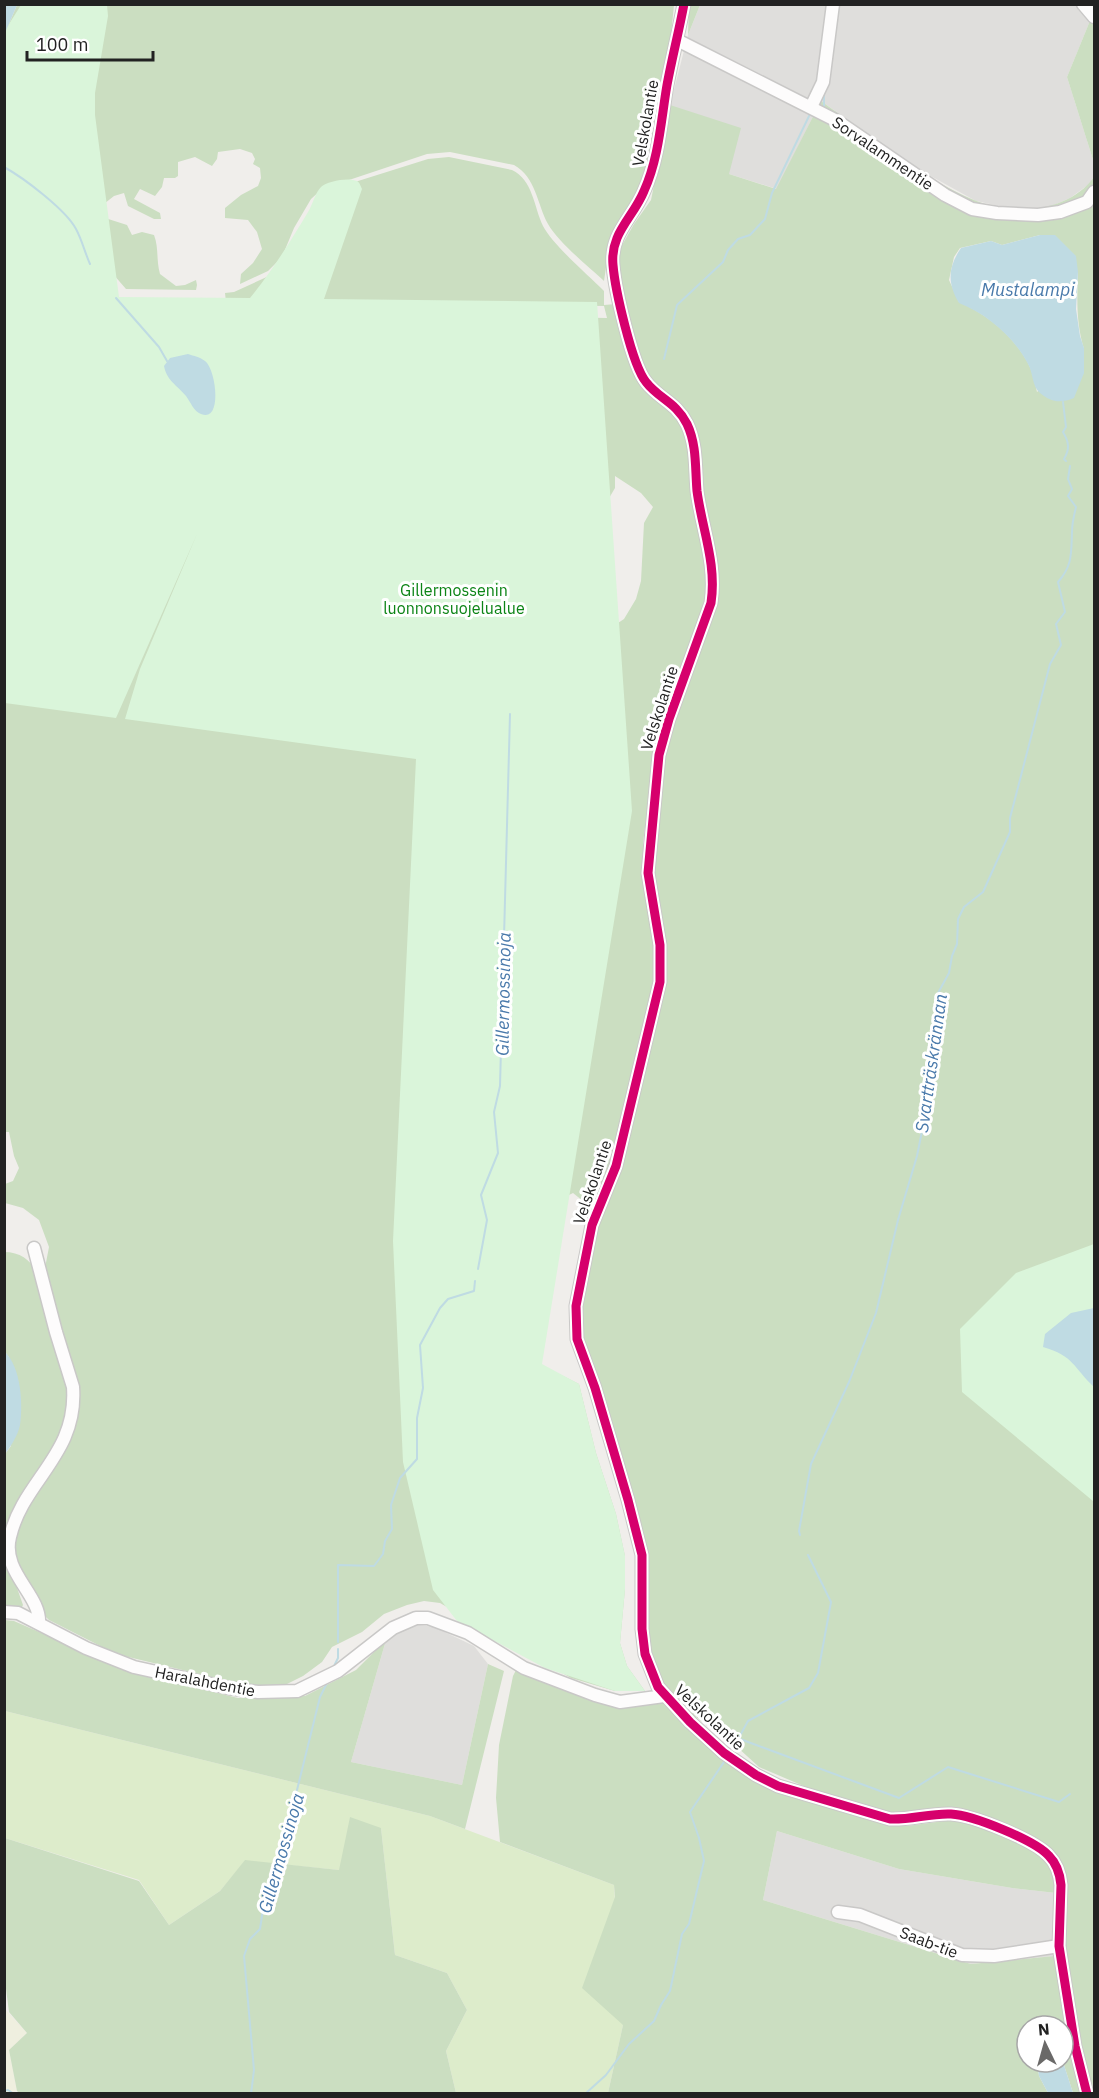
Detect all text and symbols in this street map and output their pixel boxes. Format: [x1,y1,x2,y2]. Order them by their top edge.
scale bar [27,24,153,62]
text: 100 m [36,33,88,56]
street label: Velskolantie [628,78,662,168]
street label: Sorvalammentie [829,112,938,194]
water label: Mustalampi [981,278,1075,301]
park label: Gillermossenin luonnonsuojelualue [383,580,525,618]
street label: Velskolantie [636,663,682,753]
water label: Gillermossinoja [490,932,516,1056]
water label: Svartträskrännan [910,992,952,1134]
street label: Velskolantie [568,1137,616,1227]
street label: Haralahdentie [153,1661,257,1701]
street label: Velskolantie [671,1680,749,1754]
water label: Gillermossinoja [253,1790,309,1916]
street label: Saab-tie [897,1922,961,1962]
north arrow [1015,2014,1075,2074]
text: N [1037,2019,1050,2040]

